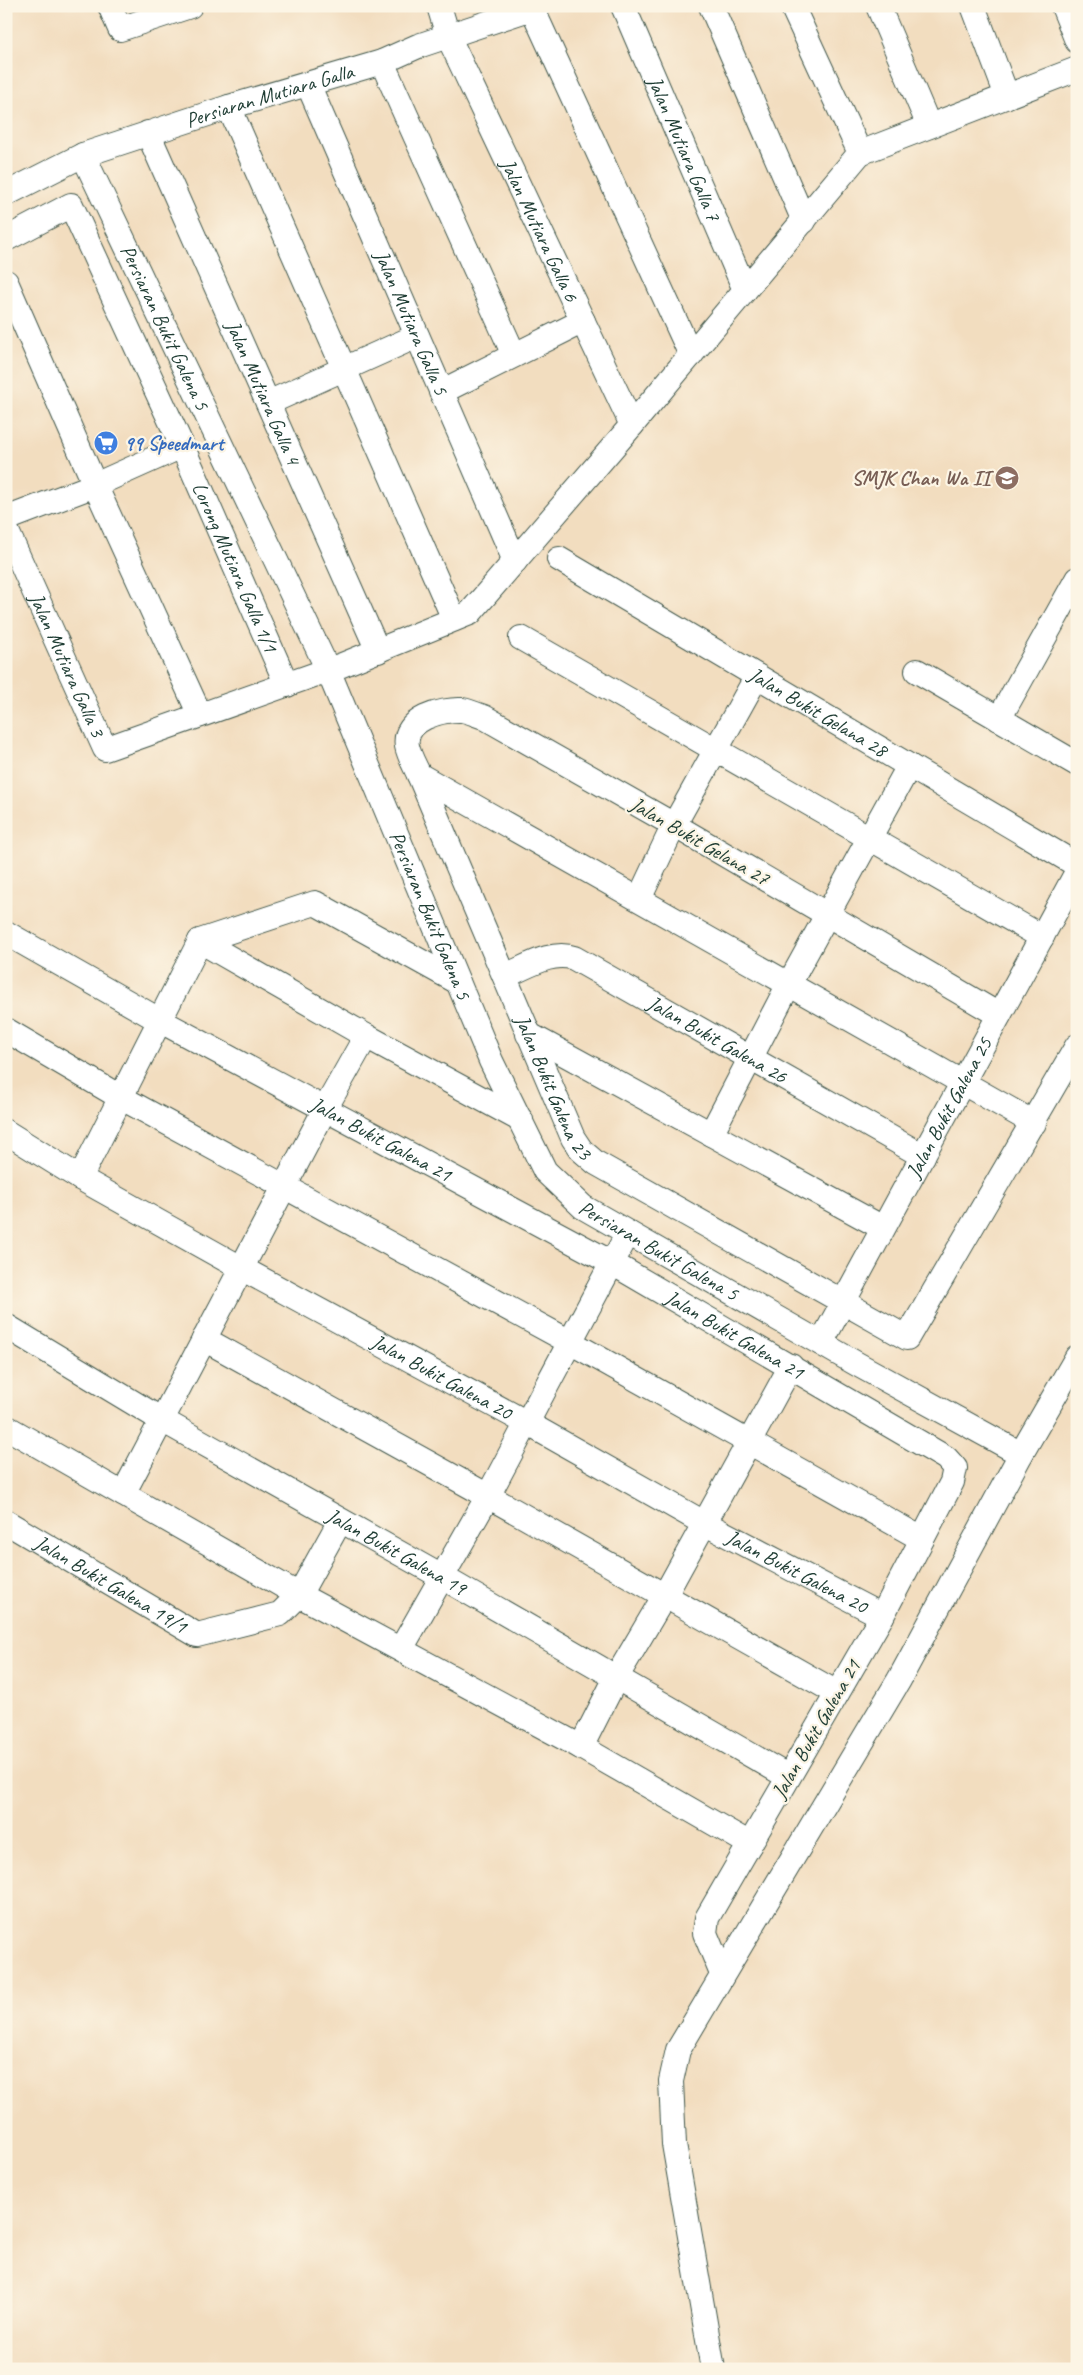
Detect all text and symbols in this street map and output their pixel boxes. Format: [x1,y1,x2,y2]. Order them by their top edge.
street label: Persiaran Mutiara Galla [182,58,358,133]
street label: Jalan Mutiara Galla 7 [641,71,727,226]
street label: Jalan Mutiara Galla 6 [494,154,585,306]
street label: Persiaran Bukit Galena 5 [115,241,216,416]
street label: Jalan Mutiara Galla 5 [368,245,455,400]
street label: Jalan Mutiara Galla 4 [220,316,308,471]
supermarket icon: 99 Speedmart [93,430,119,456]
place label: 99 Speedmart [124,430,227,456]
place label: SMJK Chan Wa II [851,465,994,491]
school or university icon: SMJK Chan Wa II [994,465,1020,491]
street label: Lorong Mutiara Galla 1/1 [187,478,285,658]
street label: Jalan Mutiara Galla 3 [23,588,111,742]
street label: Jalan Bukit Gelana 28 [743,661,894,764]
street label: Jalan Bukit Gelana 27 [625,790,775,892]
street label: Persiaran Bukit Galena 5 [384,827,477,1005]
street label: Jalan Bukit Galena 26 [642,989,792,1089]
street label: Jalan Bukit Galena 23 [509,1010,598,1167]
street label: Jalan Bukit Galena 25 [900,1031,998,1183]
street label: Jalan Bukit Galena 21 [305,1090,457,1188]
street label: Persiaran Bukit Galena 5 [574,1194,744,1307]
street label: Jalan Bukit Galena 21 [660,1283,810,1386]
street label: Jalan Bukit Galena 20 [366,1328,518,1426]
street label: Jalan Bukit Galena 19 [321,1502,472,1602]
street label: Jalan Bukit Galena 20 [721,1523,873,1620]
street label: Jalan Bukit Galena 19/1 [29,1529,193,1640]
street label: Jalan Bukit Galena 21 [765,1654,867,1804]

